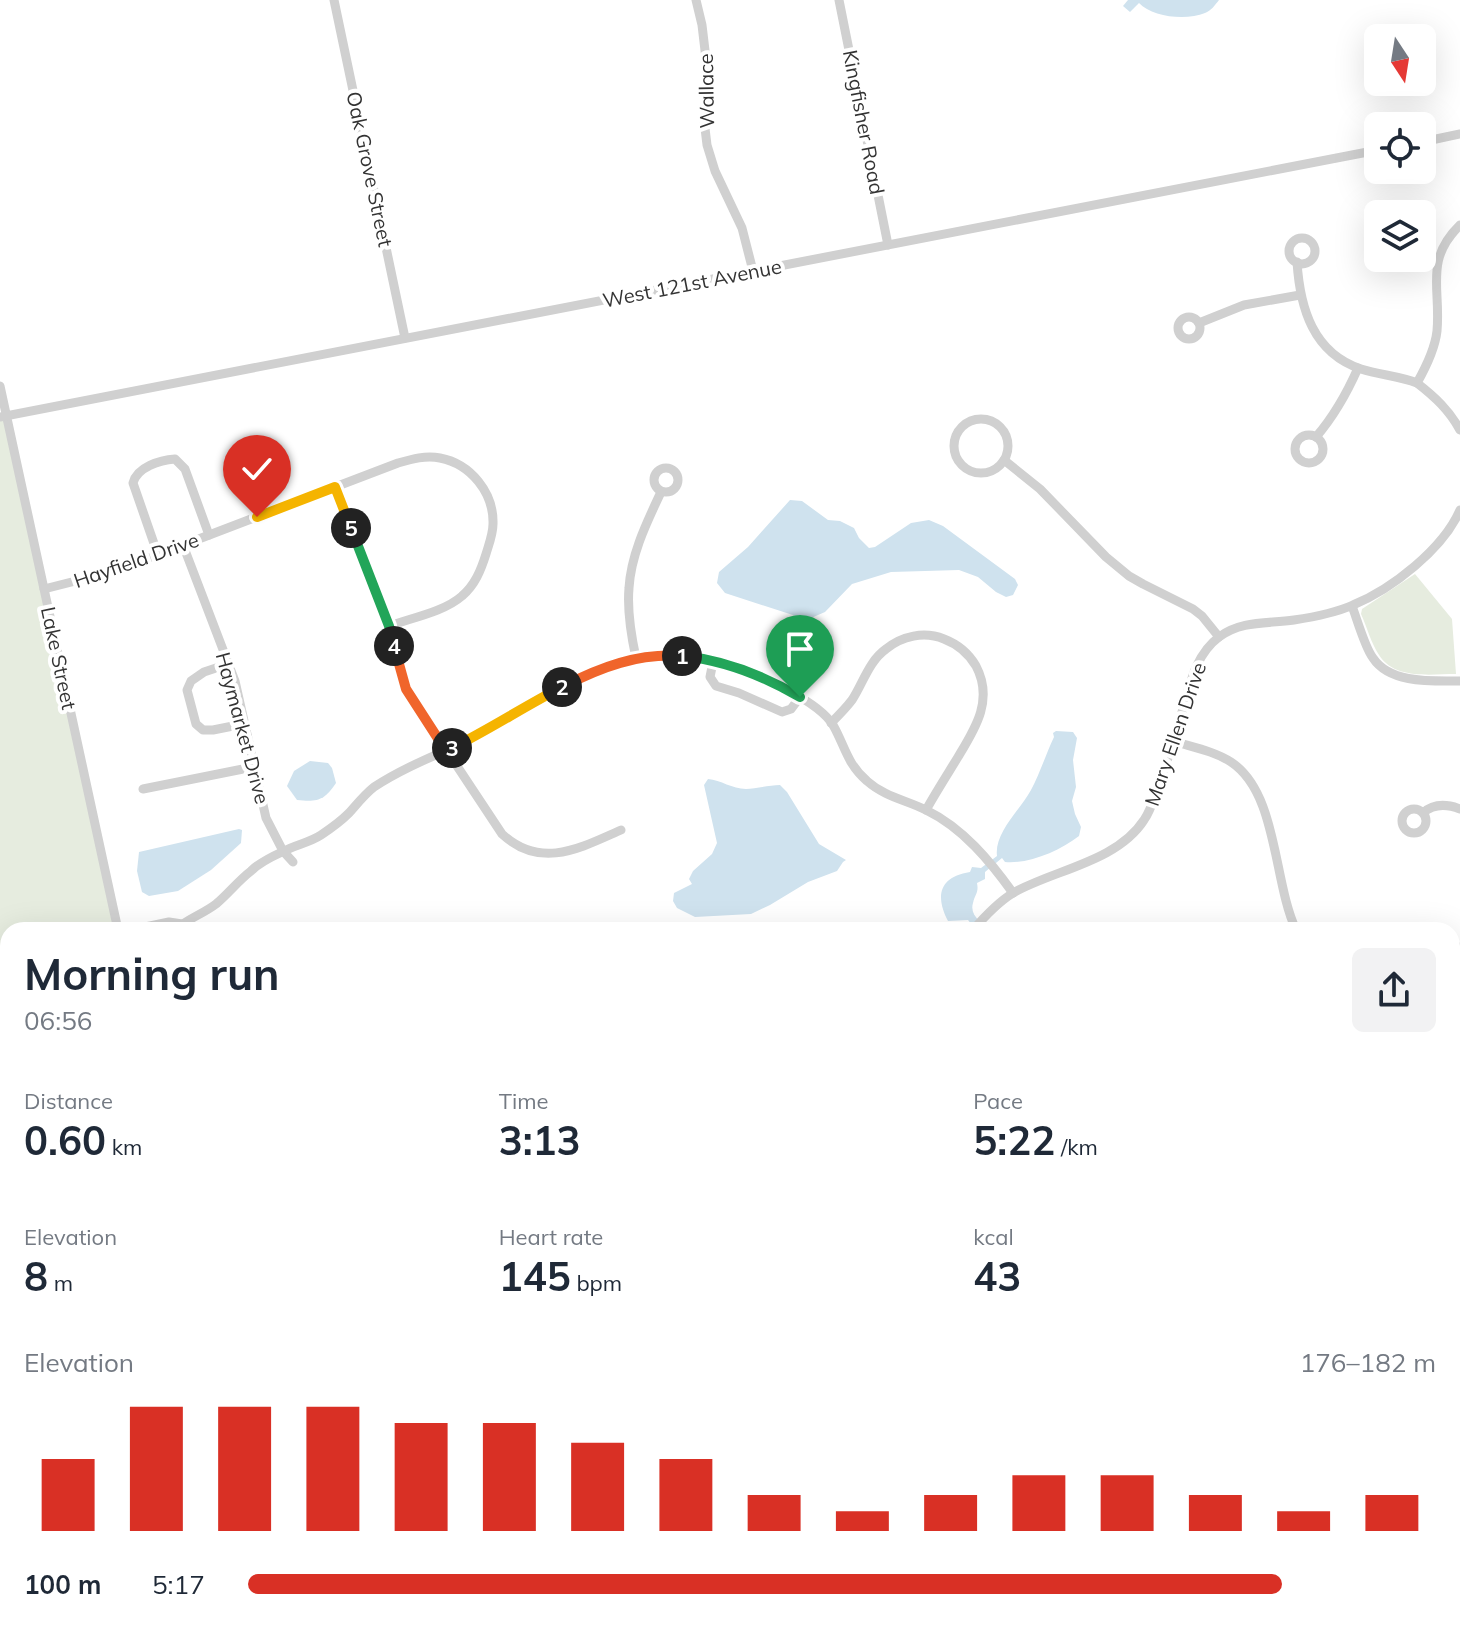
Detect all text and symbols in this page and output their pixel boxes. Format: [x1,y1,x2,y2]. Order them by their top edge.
north arrow [1364,24,1436,96]
map controls [1364,24,1436,272]
street label: Kingfisher Road [838,48,890,196]
street label: Wallace [693,53,719,129]
street label: Oak Grove Street [341,89,399,249]
button: locate [1364,112,1436,184]
button: layers [1364,200,1436,272]
street label: West 121st Avenue [600,253,784,313]
pin [223,435,291,517]
icon: check [235,447,279,491]
pin: 5 [331,508,371,548]
text: 5 [344,514,358,542]
street label: Hayfield Drive [70,527,202,593]
street label: Lake Street [36,604,82,712]
pin [766,615,834,697]
pin: 4 [374,626,414,666]
icon: arrive [778,627,822,671]
text: 4 [387,632,401,660]
pin: 1 [662,636,702,676]
text: 1 [675,642,689,670]
street label: Haymarket Drive [211,649,275,807]
street label: Mary Ellen Drive [1139,659,1211,809]
pin: 2 [542,667,582,707]
text: 2 [555,673,569,701]
pin: 3 [432,728,472,768]
text: 3 [445,734,459,762]
text: Morning run [24,946,280,1001]
button: share [1352,948,1436,1032]
text: 06:56 [24,1004,92,1037]
text: Distance [24,1087,113,1115]
text: Time [499,1087,548,1115]
text: Pace [973,1087,1023,1115]
text: 0.60 [24,1115,106,1165]
text: 3:13 [499,1115,581,1165]
text: 5:22 [973,1115,1055,1165]
text: km [106,1133,142,1161]
text: /km [1055,1133,1098,1161]
text: Elevation [24,1223,117,1251]
text: Heart rate [499,1223,603,1251]
text: kcal [973,1223,1014,1251]
text: 8 [24,1251,48,1301]
text: 145 [499,1251,571,1301]
text: 43 [973,1251,1021,1301]
text: m [48,1269,73,1297]
text: bpm [571,1269,622,1297]
text: Elevation [24,1346,134,1379]
text: 176–182 m [1300,1346,1436,1379]
text: 100 m [24,1568,101,1601]
text: 5:17 [152,1568,205,1601]

